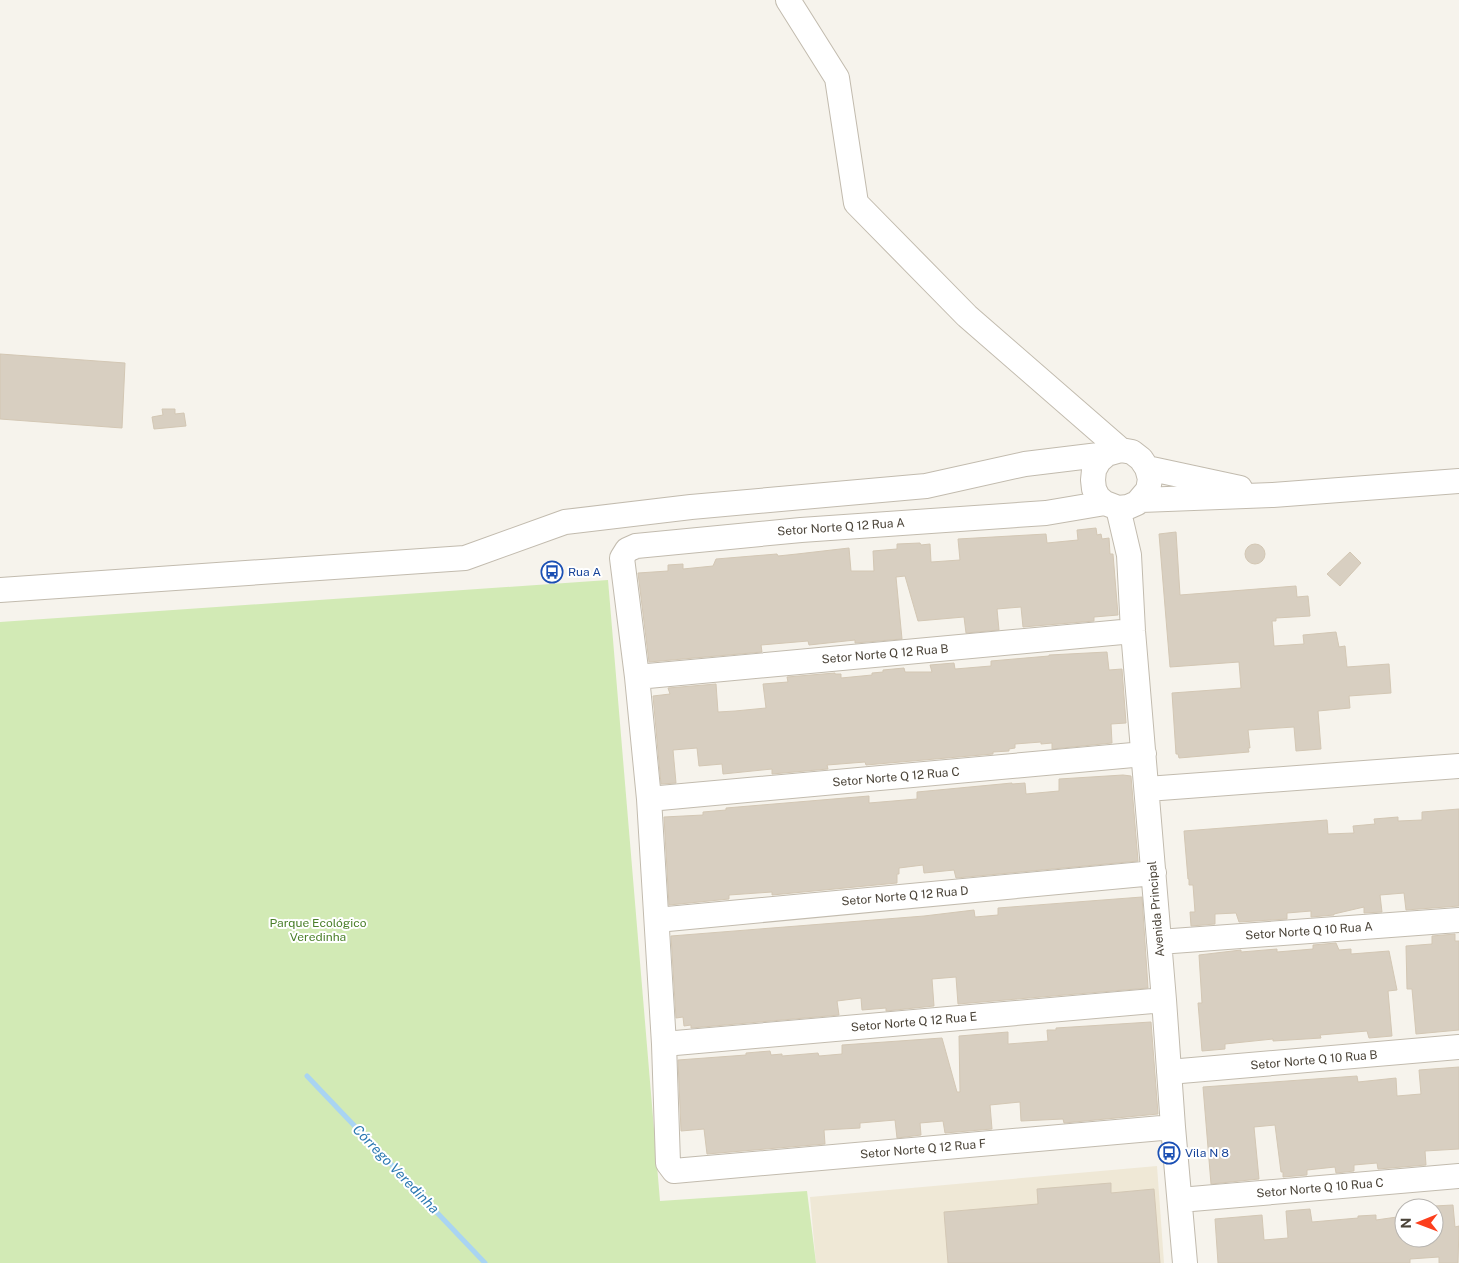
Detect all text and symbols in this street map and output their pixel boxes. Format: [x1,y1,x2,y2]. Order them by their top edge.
street label: Setor Norte Q 12 Rua A [777,516,906,538]
bus stop icon: Rua A [540,560,564,584]
place label: Rua A [568,565,602,579]
street label: Setor Norte Q 12 Rua B [821,641,949,667]
street label: Setor Norte Q 12 Rua C [832,764,960,790]
street label: Avenida Principal [1145,860,1167,958]
street label: Setor Norte Q 12 Rua D [841,883,969,909]
park label: Parque Ecológico Veredinha [270,916,367,944]
street label: Setor Norte Q 10 Rua A [1245,920,1374,942]
street label: Setor Norte Q 12 Rua E [850,1010,978,1034]
street label: Setor Norte Q 10 Rua B [1250,1047,1378,1073]
water label: Córrego Veredinha [350,1121,442,1217]
street label: Setor Norte Q 12 Rua F [859,1137,987,1161]
bus stop icon: Vila N 8 [1157,1141,1181,1165]
place label: Vila N 8 [1185,1146,1229,1160]
street label: Setor Norte Q 10 Rua C [1256,1175,1384,1201]
north arrow [1394,1198,1444,1248]
text: N [1398,1218,1414,1229]

